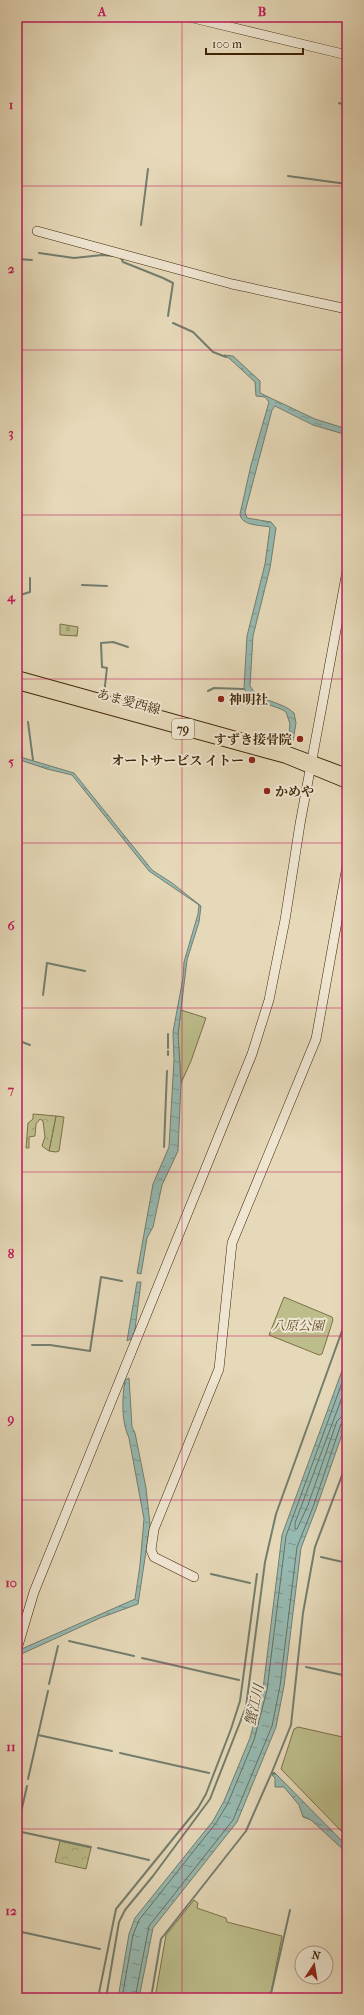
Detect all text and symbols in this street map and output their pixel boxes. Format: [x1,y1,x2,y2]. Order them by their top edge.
text: A [97,4,107,19]
text: B [258,4,267,19]
scale bar [206,30,303,56]
text: 100 m [212,37,242,51]
text: 1 [9,97,14,112]
text: 2 [8,261,15,276]
text: 3 [8,425,14,441]
text: 4 [6,589,16,605]
street label: あま愛西線 [96,686,162,717]
place label: 神明社 [229,692,268,707]
marker: 神明社 [216,694,226,704]
road number: 79 [172,719,194,739]
place label: すずき接骨院 [214,732,292,747]
marker: すずき接骨院 [295,734,305,744]
place label: オートサービス イトー [111,753,244,768]
text: 5 [8,754,14,769]
marker: オートサービス イトー [247,755,257,765]
place label: かめや [275,784,314,799]
marker: かめや [262,786,272,796]
text: 6 [7,918,15,933]
text: 7 [7,1082,15,1097]
text: 8 [8,1246,15,1261]
park label: 八原公園 [272,1318,326,1333]
text: 9 [7,1411,15,1427]
text: 10 [5,1575,17,1590]
water label: 蟹江川 [241,1681,268,1727]
text: 11 [6,1739,16,1754]
text: 12 [5,1903,17,1918]
north arrow [294,1945,334,1985]
text: N [311,1948,322,1963]

